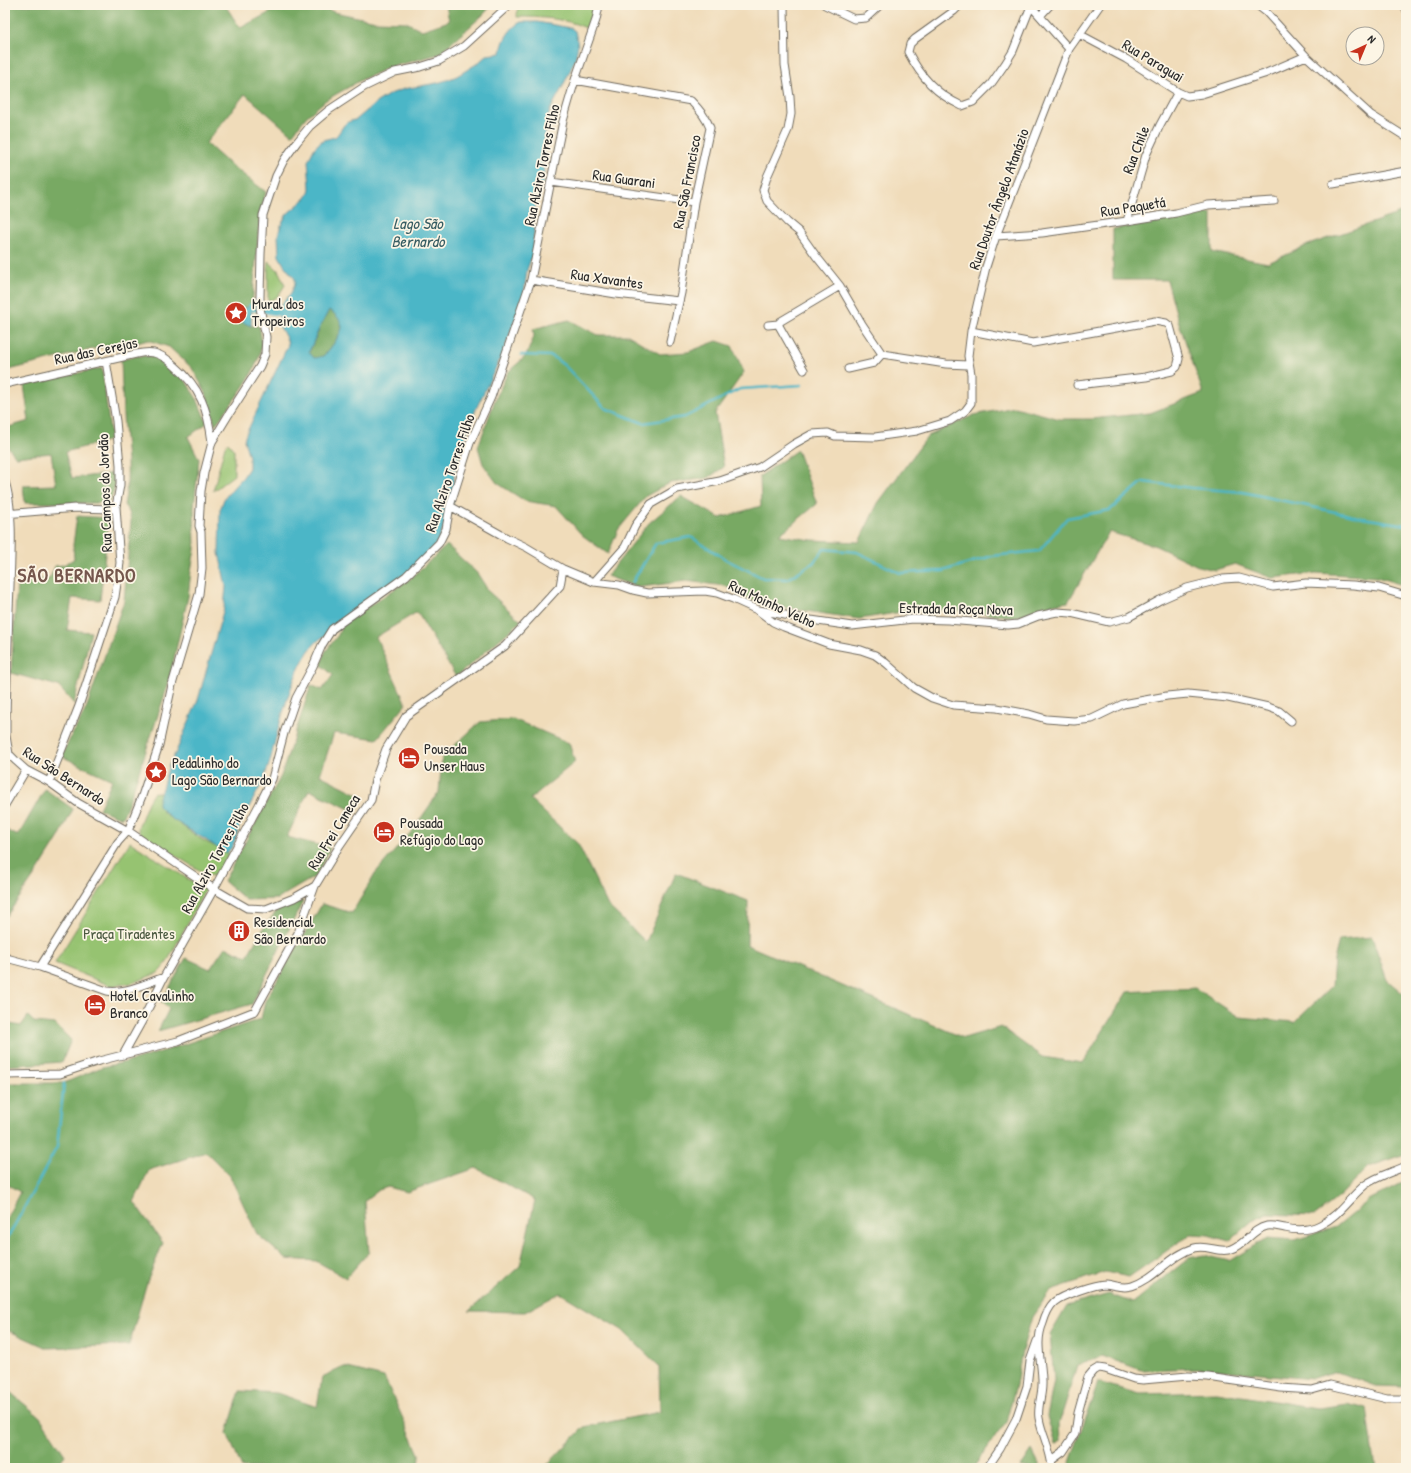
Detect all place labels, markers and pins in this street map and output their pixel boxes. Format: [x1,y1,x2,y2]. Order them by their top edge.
place label: Mural dos Tropeiros [252,293,304,331]
place icon: Mural dos Tropeiros [223,300,249,326]
place label: Pousada Unser Haus [424,738,485,776]
hotel icon: Pousada Unser Haus [396,745,422,771]
place label: Pedalinho do Lago São Bernardo [172,752,272,790]
place icon: Pedalinho do Lago São Bernardo [143,759,169,785]
place label: Pousada Refúgio do Lago [400,812,483,850]
hotel icon: Pousada Refúgio do Lago [371,819,397,845]
place label: Residencial São Bernardo [254,911,326,949]
building icon: Residencial São Bernardo [226,918,252,944]
place label: Hotel Cavalinho Branco [110,985,194,1023]
hotel icon: Hotel Cavalinho Branco [82,992,108,1018]

